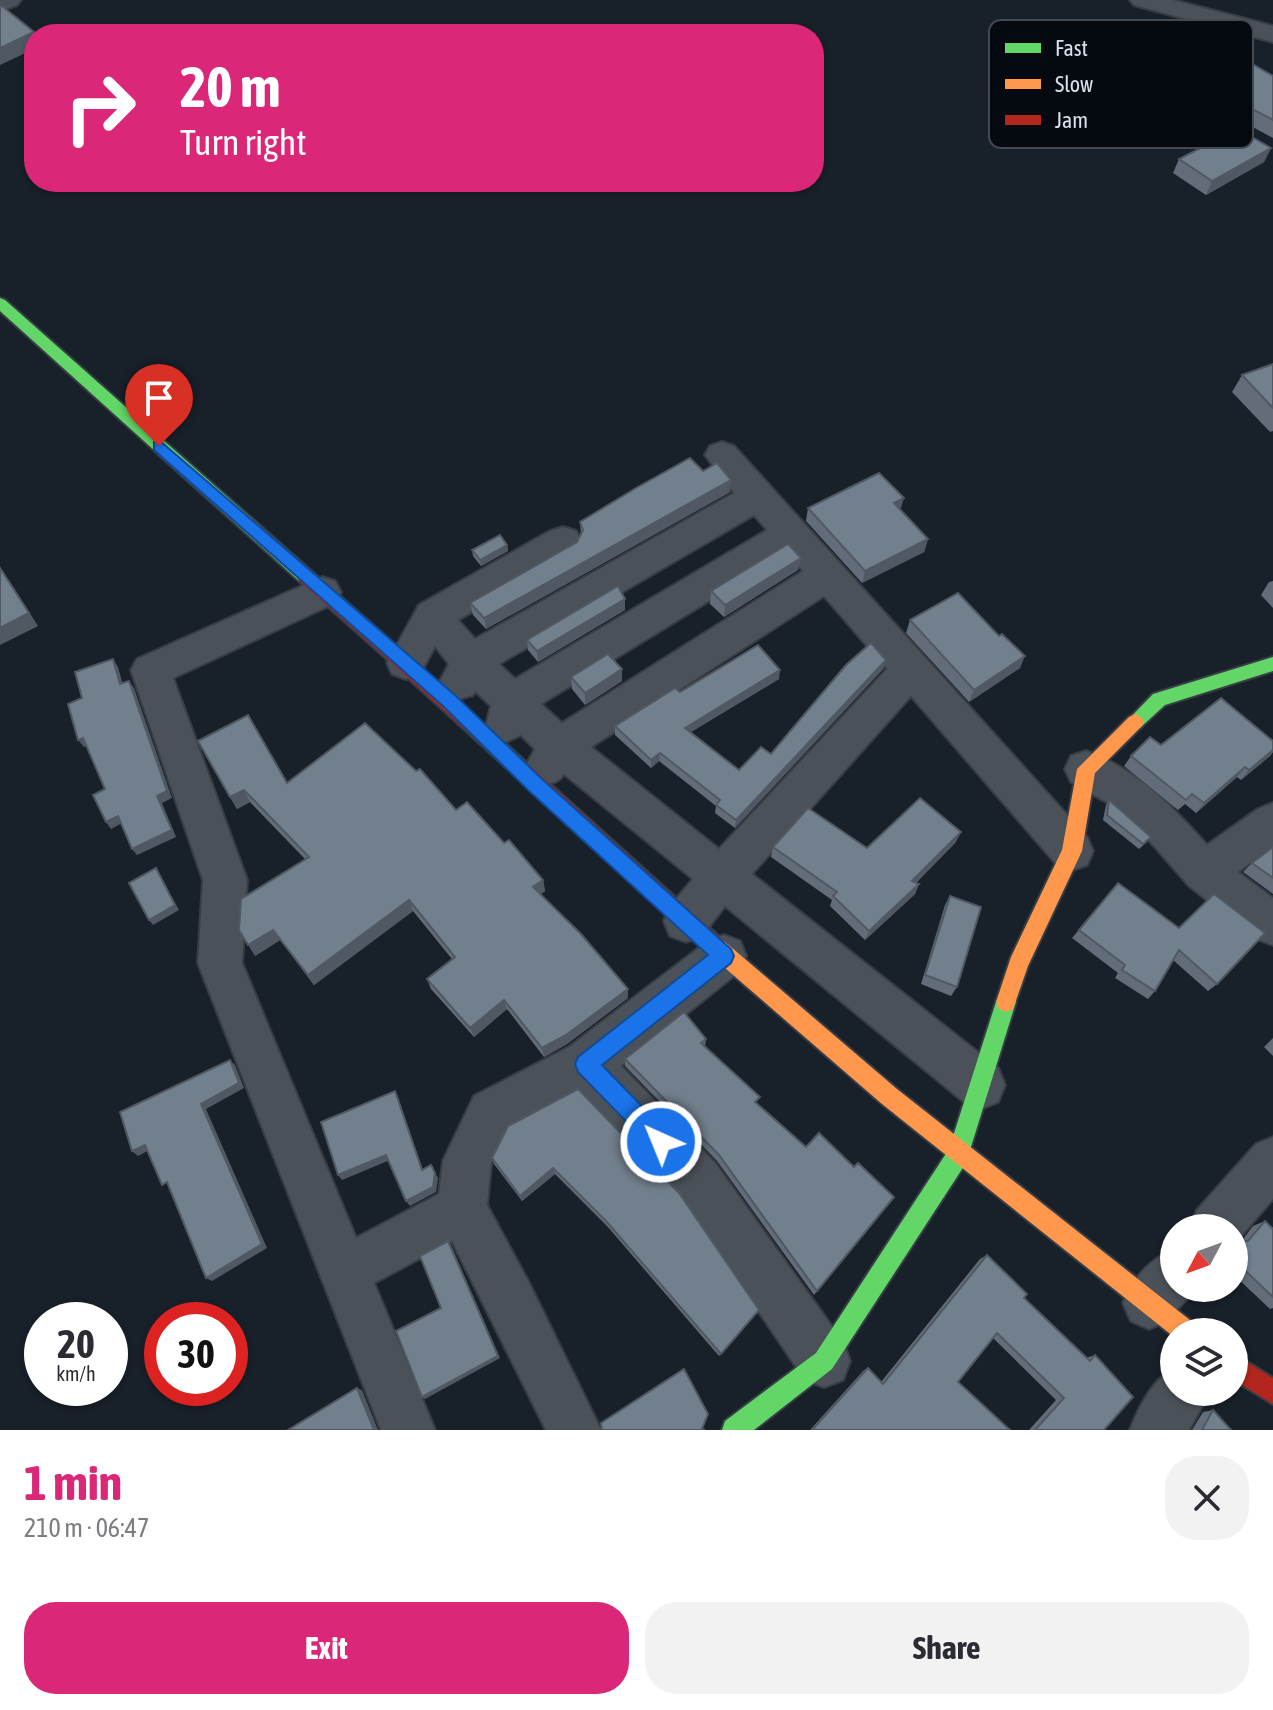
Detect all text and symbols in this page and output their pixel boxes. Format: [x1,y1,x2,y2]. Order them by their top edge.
legend [989,20,1253,148]
text: Fast [1055,35,1088,61]
text: 20 m [180,55,281,119]
icon: right [48,56,152,160]
text: Slow [1055,71,1093,97]
text: Jam [1055,107,1088,133]
text: Turn right [180,121,307,163]
pin [125,364,193,446]
icon: arrive [137,376,181,420]
position arrow [619,1100,703,1184]
north arrow [1160,1214,1248,1302]
map controls [1160,1214,1248,1406]
speed limit sign: 30 [144,1302,248,1406]
button: layers [1160,1318,1248,1406]
text: 20 [57,1321,95,1366]
text: km/h [56,1362,96,1385]
text: 1 min [24,1455,122,1510]
button: close [1165,1456,1249,1540]
text: 210 m · 06:47 [24,1513,149,1543]
button: Exit [24,1602,629,1694]
button: Share [645,1602,1249,1694]

